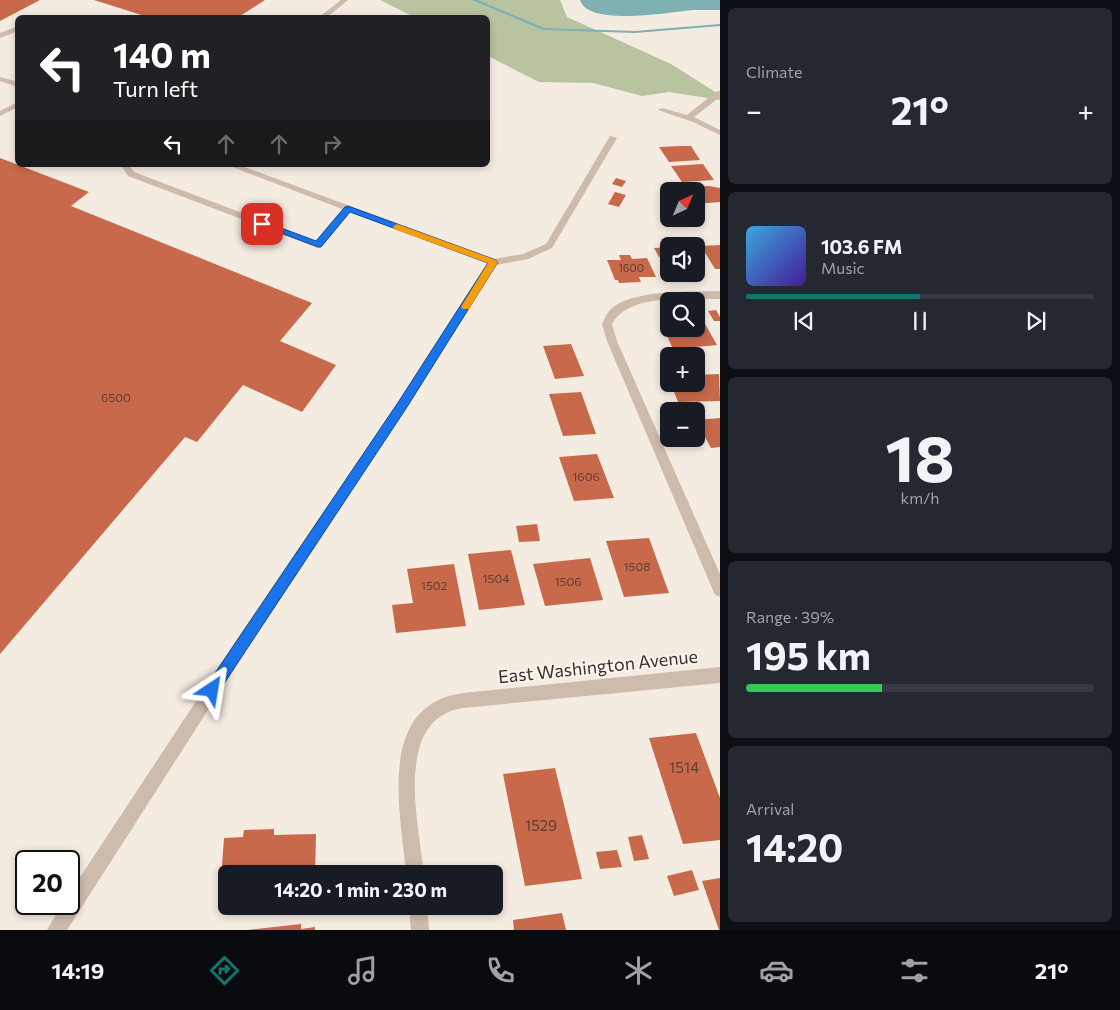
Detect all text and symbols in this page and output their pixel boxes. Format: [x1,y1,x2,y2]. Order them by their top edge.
text: 140 m [113,32,211,75]
icon: left [30,35,95,100]
text: Climate [746,62,802,81]
text: Turn left [113,75,198,102]
text: 21° [891,86,949,133]
text: − [746,93,762,127]
text: + [1078,93,1094,127]
icon: left [159,130,187,158]
icon: ahead [212,130,240,158]
icon: ahead [265,130,293,158]
icon: right [318,130,346,158]
north arrow [660,182,705,228]
map controls [660,182,705,447]
pin [241,203,283,245]
icon: arrive [248,210,276,238]
text: 103.6 FM [821,235,902,258]
button: sound [660,237,705,282]
text: Music [821,258,865,277]
house number: 1600 [618,261,644,274]
button: search [660,292,705,337]
icon: previous [790,307,818,335]
icon: pause [906,307,934,335]
icon: next [1022,307,1050,335]
button: + [660,347,705,392]
house number: 6500 [101,390,131,404]
button: − [660,402,705,447]
text: 18 [885,416,955,495]
house number: 1606 [572,469,600,483]
text: km/h [901,488,939,507]
house number: 1508 [623,559,651,573]
house number: 1504 [482,571,510,585]
house number: 1506 [554,574,582,588]
house number: 1502 [421,578,448,592]
text: Range · 39% [746,607,834,626]
text: 195 km [746,631,871,678]
street label: East Washington Avenue [497,645,699,687]
position arrow [185,663,237,715]
house number: 1514 [669,758,699,776]
text: Arrival [746,799,794,818]
house number: 1529 [525,816,557,834]
text: 14:20 [746,823,843,870]
speed limit sign: 20 [15,850,80,915]
text: 14:20 · 1 min · 230 m [274,878,447,901]
icon: directions [207,953,242,988]
icon: music [345,953,380,988]
icon: phone [483,953,518,988]
icon: climate [621,953,656,988]
icon: car [759,953,794,988]
icon: filters [897,953,932,988]
text: 14:19 [51,957,104,984]
text: 21° [1035,957,1069,984]

